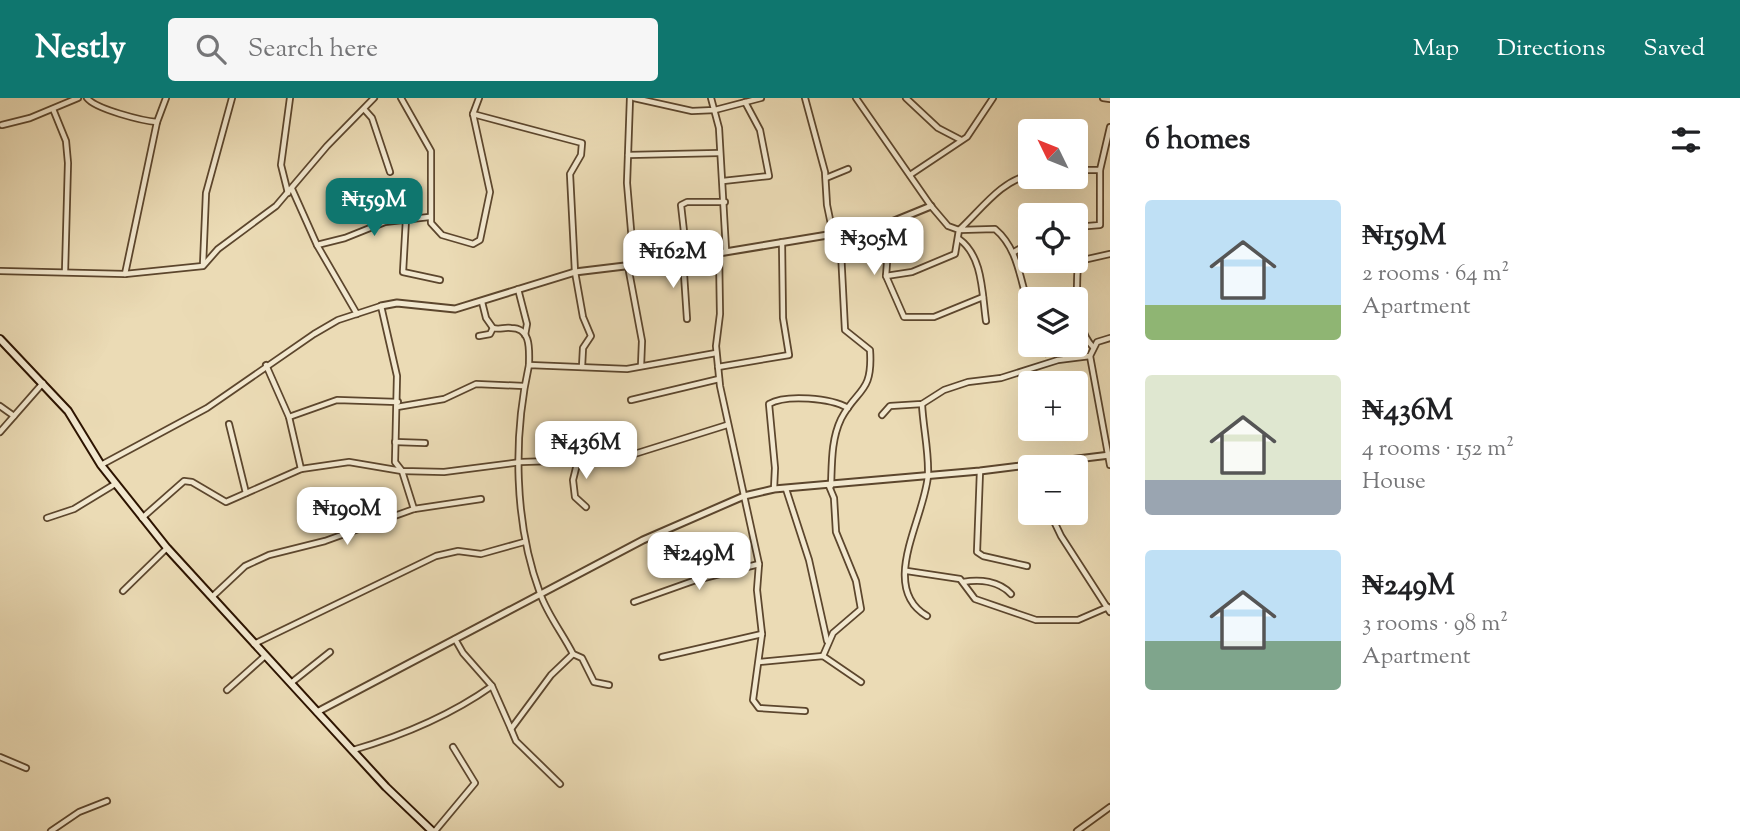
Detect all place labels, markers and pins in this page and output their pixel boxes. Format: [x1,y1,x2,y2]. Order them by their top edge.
pin: ₦159M [325,178,423,238]
pin: ₦305M [825,218,923,277]
pin: ₦162M [624,230,722,290]
pin: ₦436M [537,422,635,481]
pin: ₦190M [298,488,396,547]
pin: ₦249M [650,532,748,592]

